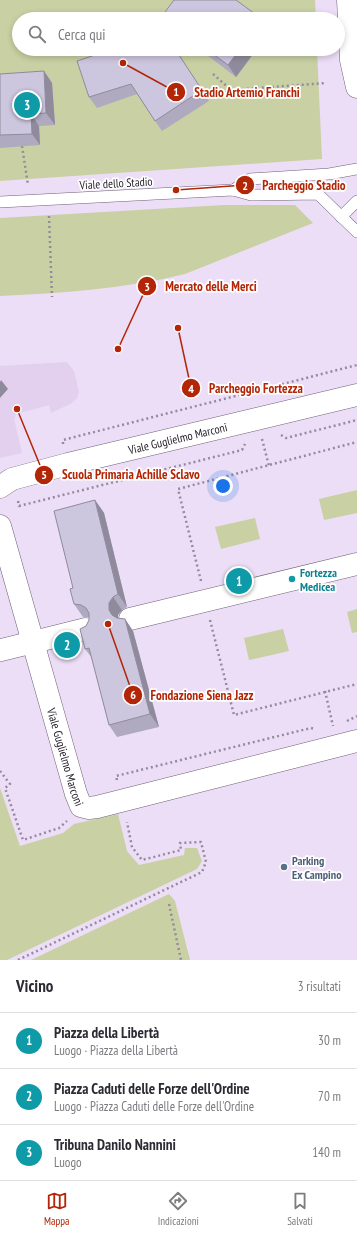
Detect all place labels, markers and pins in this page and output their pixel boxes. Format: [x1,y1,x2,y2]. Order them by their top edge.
callout: Stadio Artemio Franchi [166,80,307,105]
pin: 3 [14,90,40,120]
callout: Parcheggio Stadio [235,173,354,198]
callout: Mercato delle Merci [137,274,265,299]
callout: Parcheggio Fortezza [181,376,311,401]
callout: Scuola Primaria Achille Sclavo [34,462,208,487]
place label: Fortezza Medicea [300,565,337,594]
pin: 1 [226,566,252,596]
marker: Fortezza Medicea [287,574,297,584]
pin: 2 [54,630,80,660]
callout: Fondazione Siena Jazz [123,682,262,707]
place label: Parking Ex Campino [292,853,342,882]
marker: Parking Ex Campino [279,862,289,872]

